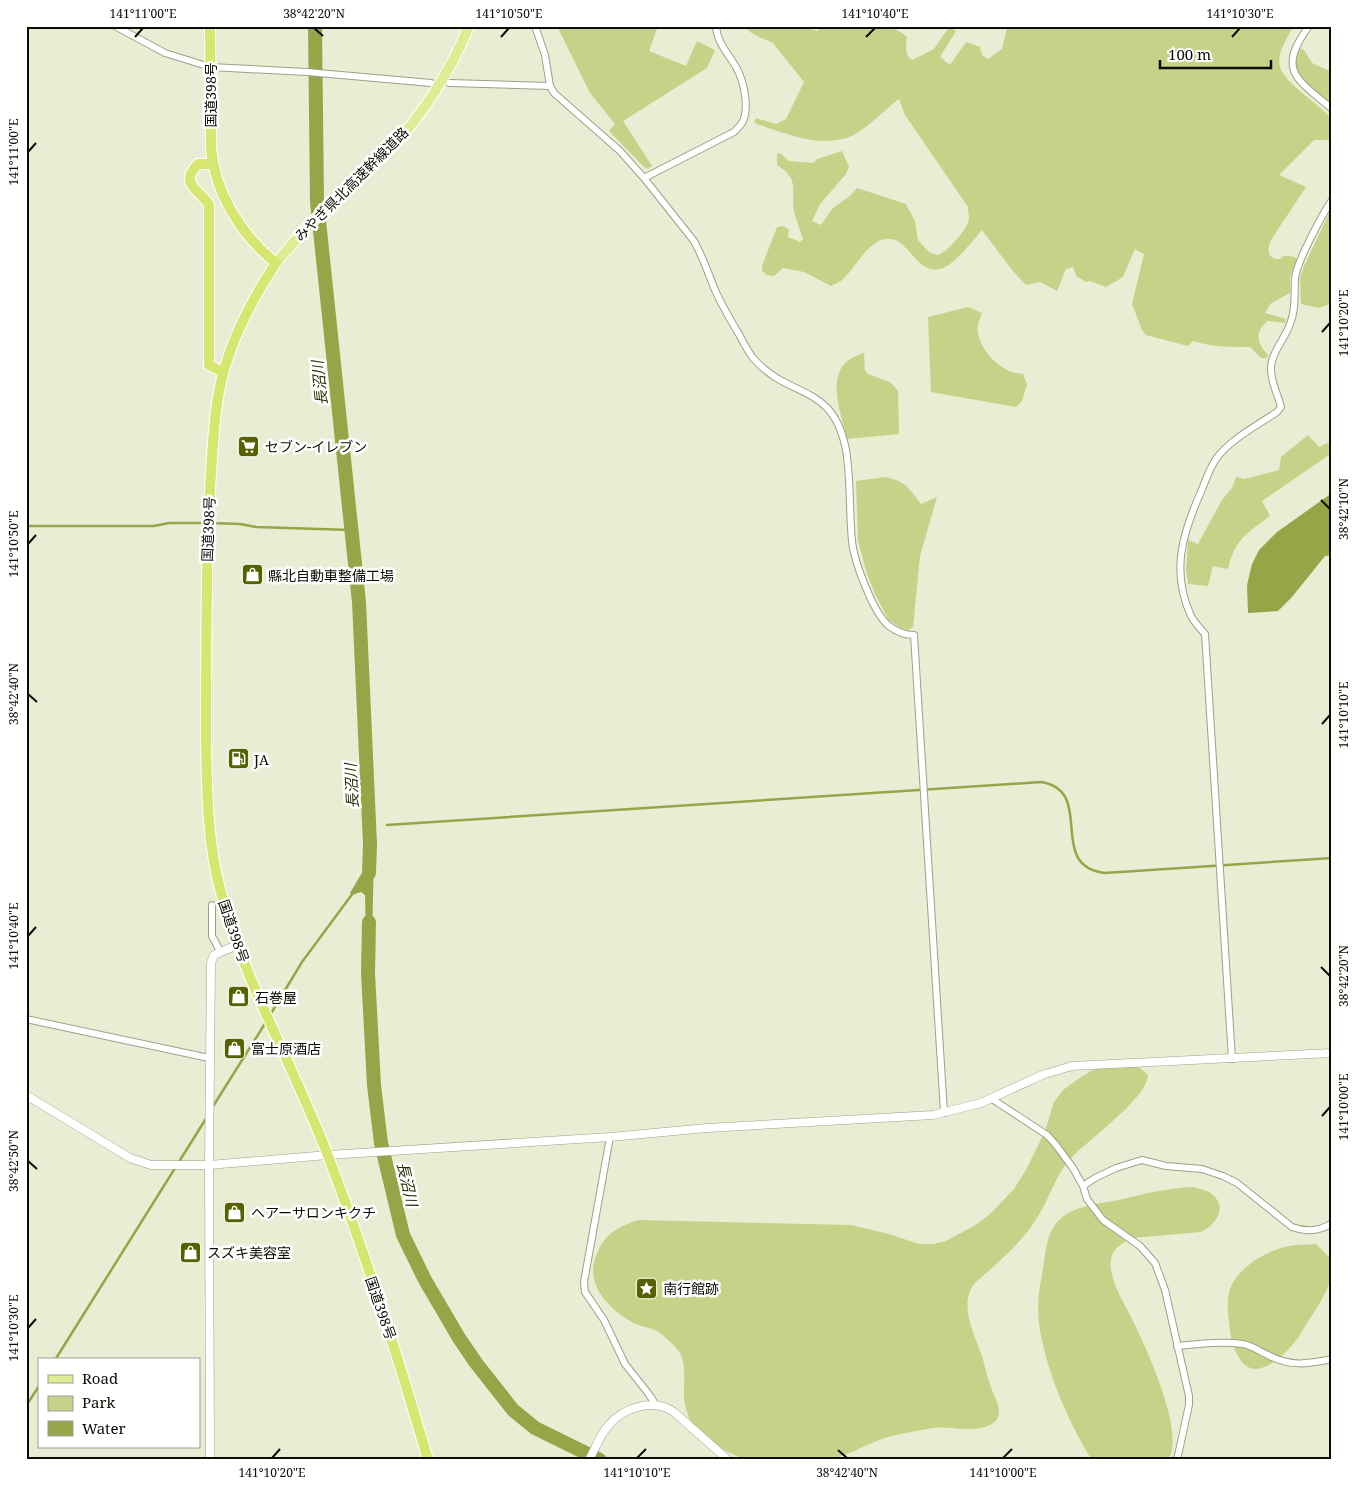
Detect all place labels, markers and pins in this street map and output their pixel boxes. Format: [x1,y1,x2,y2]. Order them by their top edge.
supermarket icon: セブン-イレブン [237,434,261,458]
place label: セブン-イレブン [265,437,367,456]
shop icon: 縣北自動車整備工場 [240,563,264,587]
place label: 縣北自動車整備工場 [268,566,394,585]
fuel station icon: JA [226,747,250,771]
place label: JA [253,750,269,769]
shop icon: 石巻屋 [227,985,251,1009]
place label: 石巻屋 [255,988,297,1007]
shop icon: 富士原酒店 [223,1036,247,1060]
place label: 富士原酒店 [251,1039,321,1058]
shop icon: ヘアーサロンキクチ [223,1200,247,1224]
place label: ヘアーサロンキクチ [251,1203,376,1222]
shop icon: スズキ美容室 [179,1240,203,1264]
place label: スズキ美容室 [207,1243,291,1262]
place icon: 南行館跡 [635,1276,659,1300]
place label: 南行館跡 [663,1279,719,1298]

